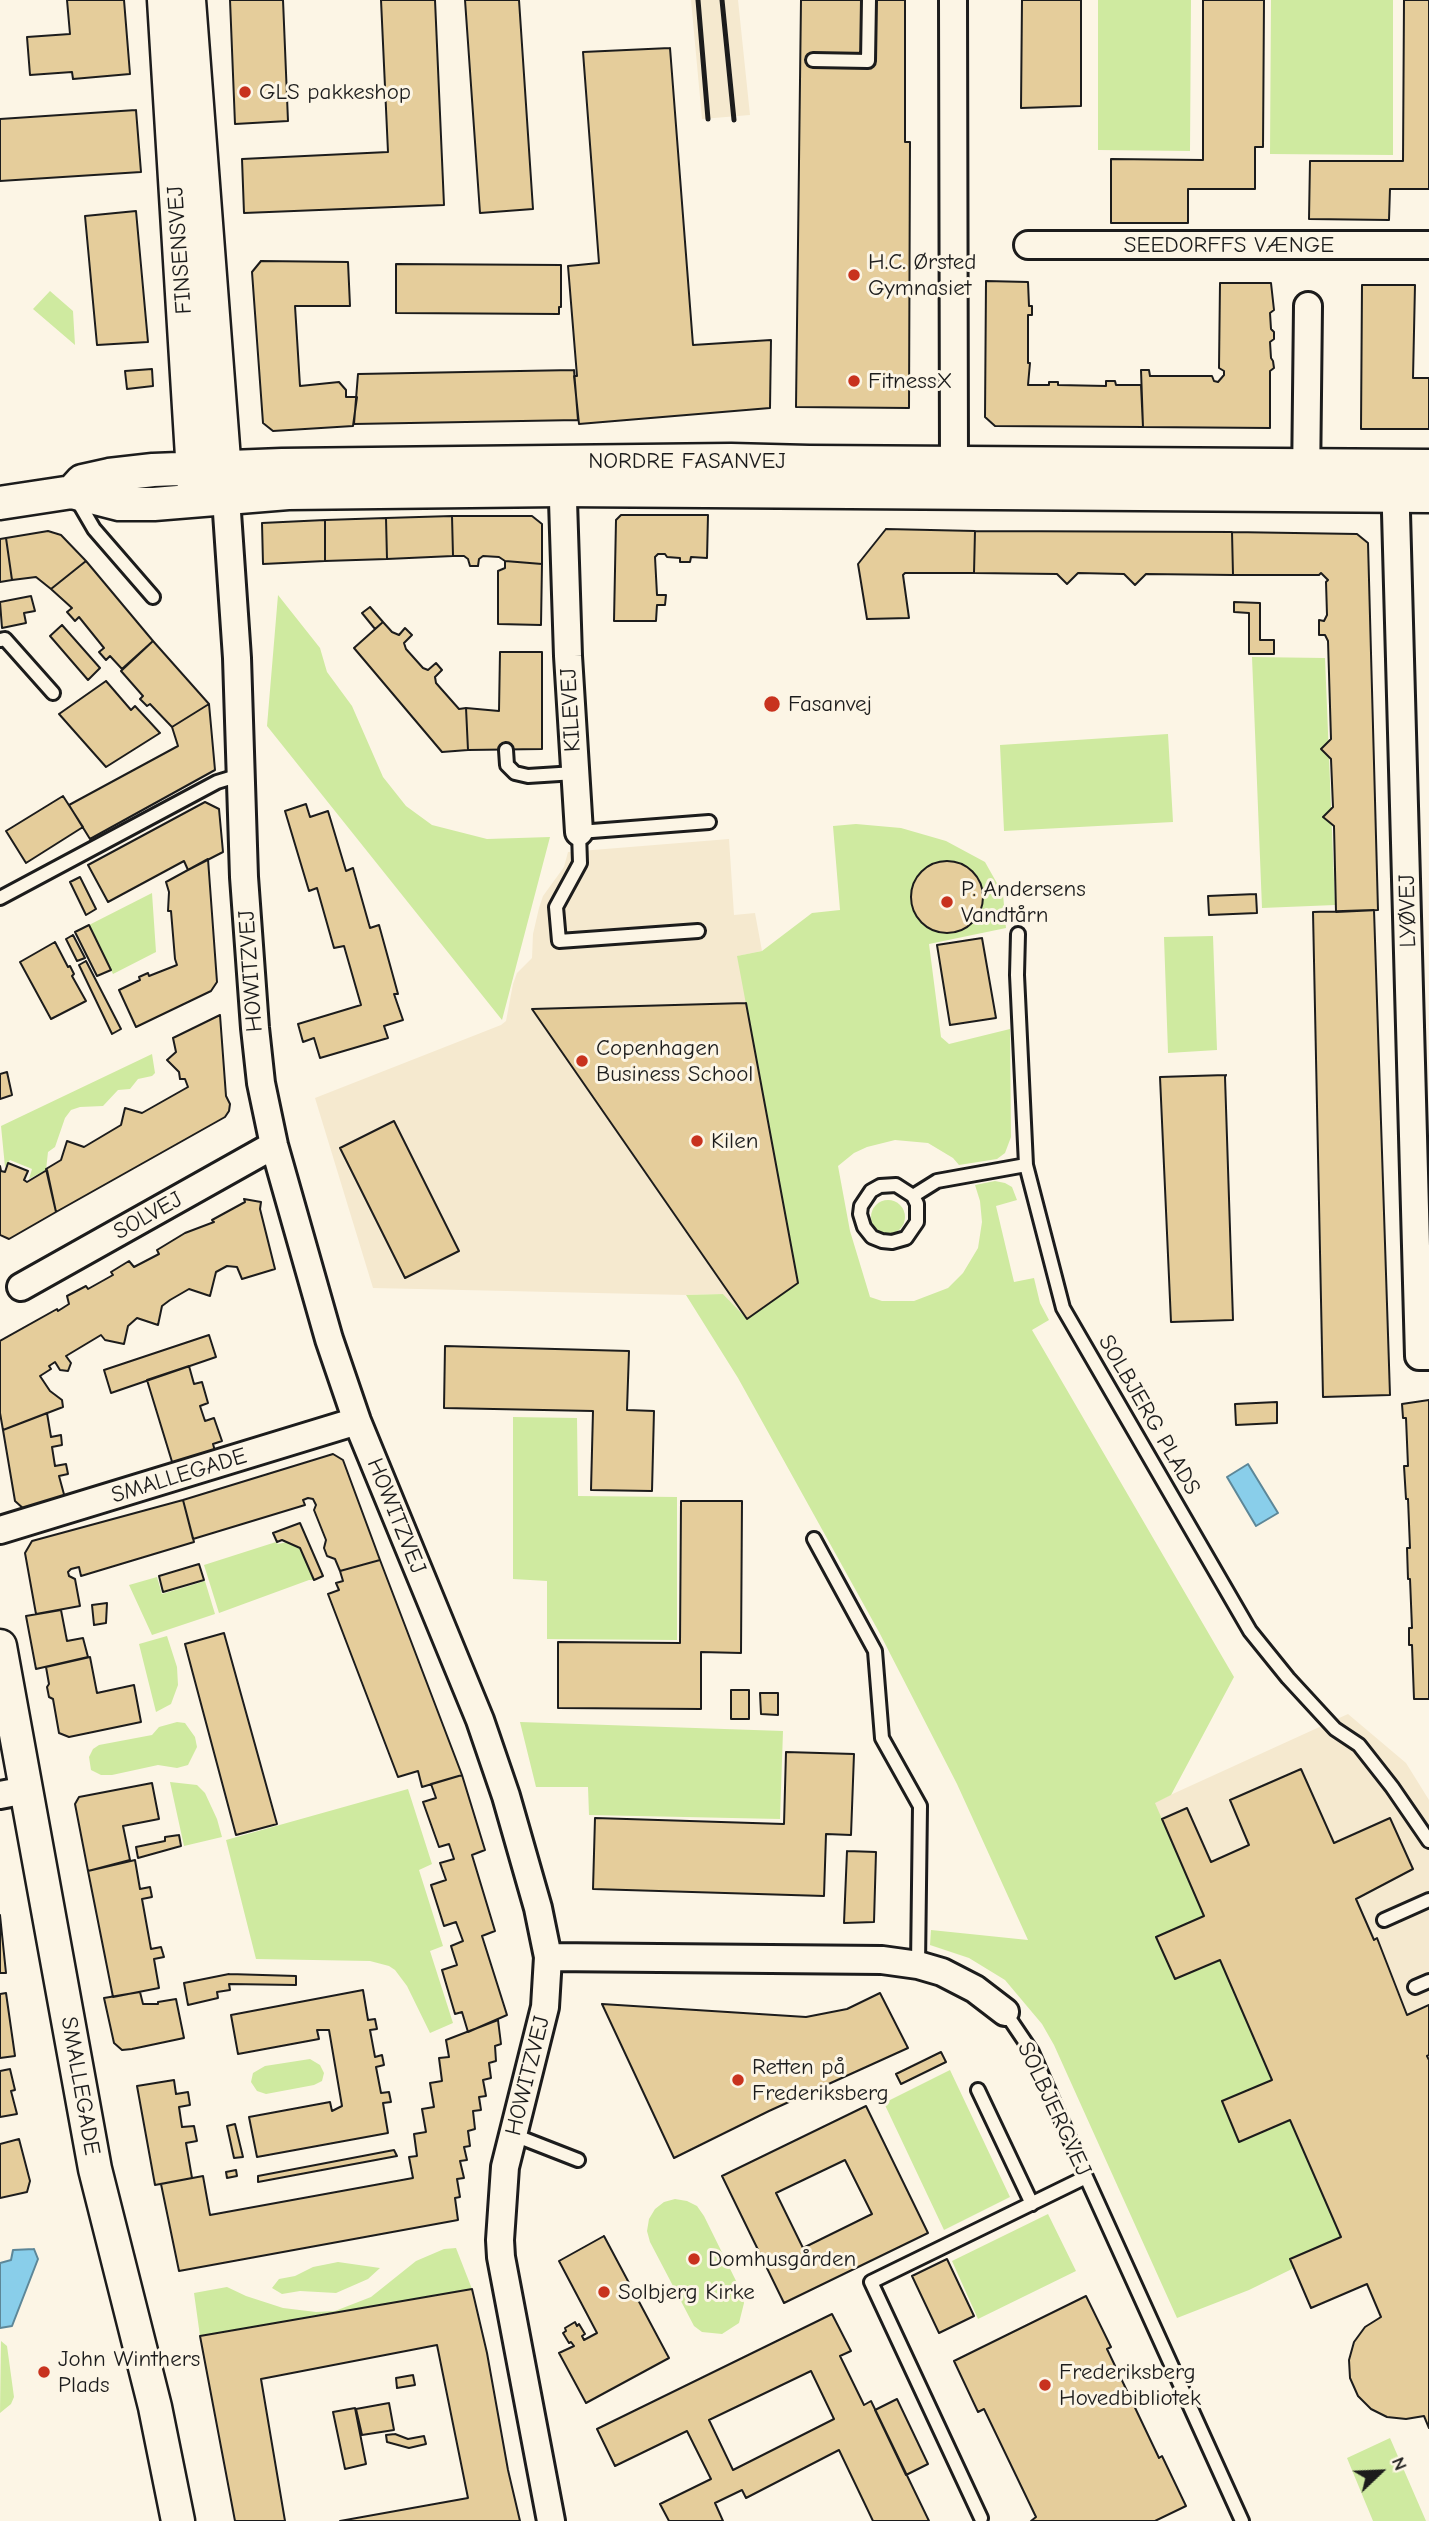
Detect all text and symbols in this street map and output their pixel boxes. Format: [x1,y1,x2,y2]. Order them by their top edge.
place label: GLS pakkeshop [259,78,411,106]
marker: GLS pakkeshop [237,84,253,100]
street label: FINSENSVEJ [162,185,198,315]
street label: SEEDORFFS VÆNGE [1124,231,1334,259]
place label: H.C. Ørsted Gymnasiet [868,248,976,302]
marker: H.C. Ørsted Gymnasiet [846,267,862,283]
place label: FitnessX [868,367,952,395]
marker: FitnessX [846,373,862,389]
street label: NORDRE FASANVEJ [588,447,786,475]
street label: KILEVEJ [555,667,587,753]
place label: Fasanvej [788,690,872,718]
marker: Fasanvej [762,694,782,714]
street label: LYØVEJ [1394,874,1422,948]
place label: P. Andersens Vandtårn [961,875,1086,929]
marker: P. Andersens Vandtårn [939,894,955,910]
street label: HOWITZVEJ [233,909,269,1033]
place label: Copenhagen Business School [596,1034,753,1088]
marker: Copenhagen Business School [574,1053,590,1069]
place label: Kilen [711,1127,758,1155]
marker: Kilen [689,1133,705,1149]
street label: SOLVEJ [109,1186,187,1246]
street label: SOLBJERG PLADS [1092,1330,1206,1500]
street label: SMALLEGADE [108,1442,250,1510]
street label: HOWITZVEJ [360,1454,432,1578]
street label: HOWITZVEJ [500,2013,556,2139]
street label: SMALLEGADE [54,2015,106,2157]
street label: SOLBJERGVEJ [1011,2038,1097,2180]
place label: Retten på Frederiksberg [752,2053,889,2107]
marker: Retten på Frederiksberg [730,2072,746,2088]
place label: Domhusgården [708,2245,856,2273]
marker: Domhusgården [686,2251,702,2267]
place label: Solbjerg Kirke [618,2278,755,2306]
marker: Solbjerg Kirke [596,2284,612,2300]
place label: John Winthers Plads [58,2345,200,2399]
place label: Frederiksberg Hovedbibliotek [1059,2358,1201,2412]
marker: John Winthers Plads [36,2364,52,2380]
marker: Frederiksberg Hovedbibliotek [1037,2377,1053,2393]
north arrow [1345,2437,1415,2507]
text: N [1387,2454,1412,2474]

